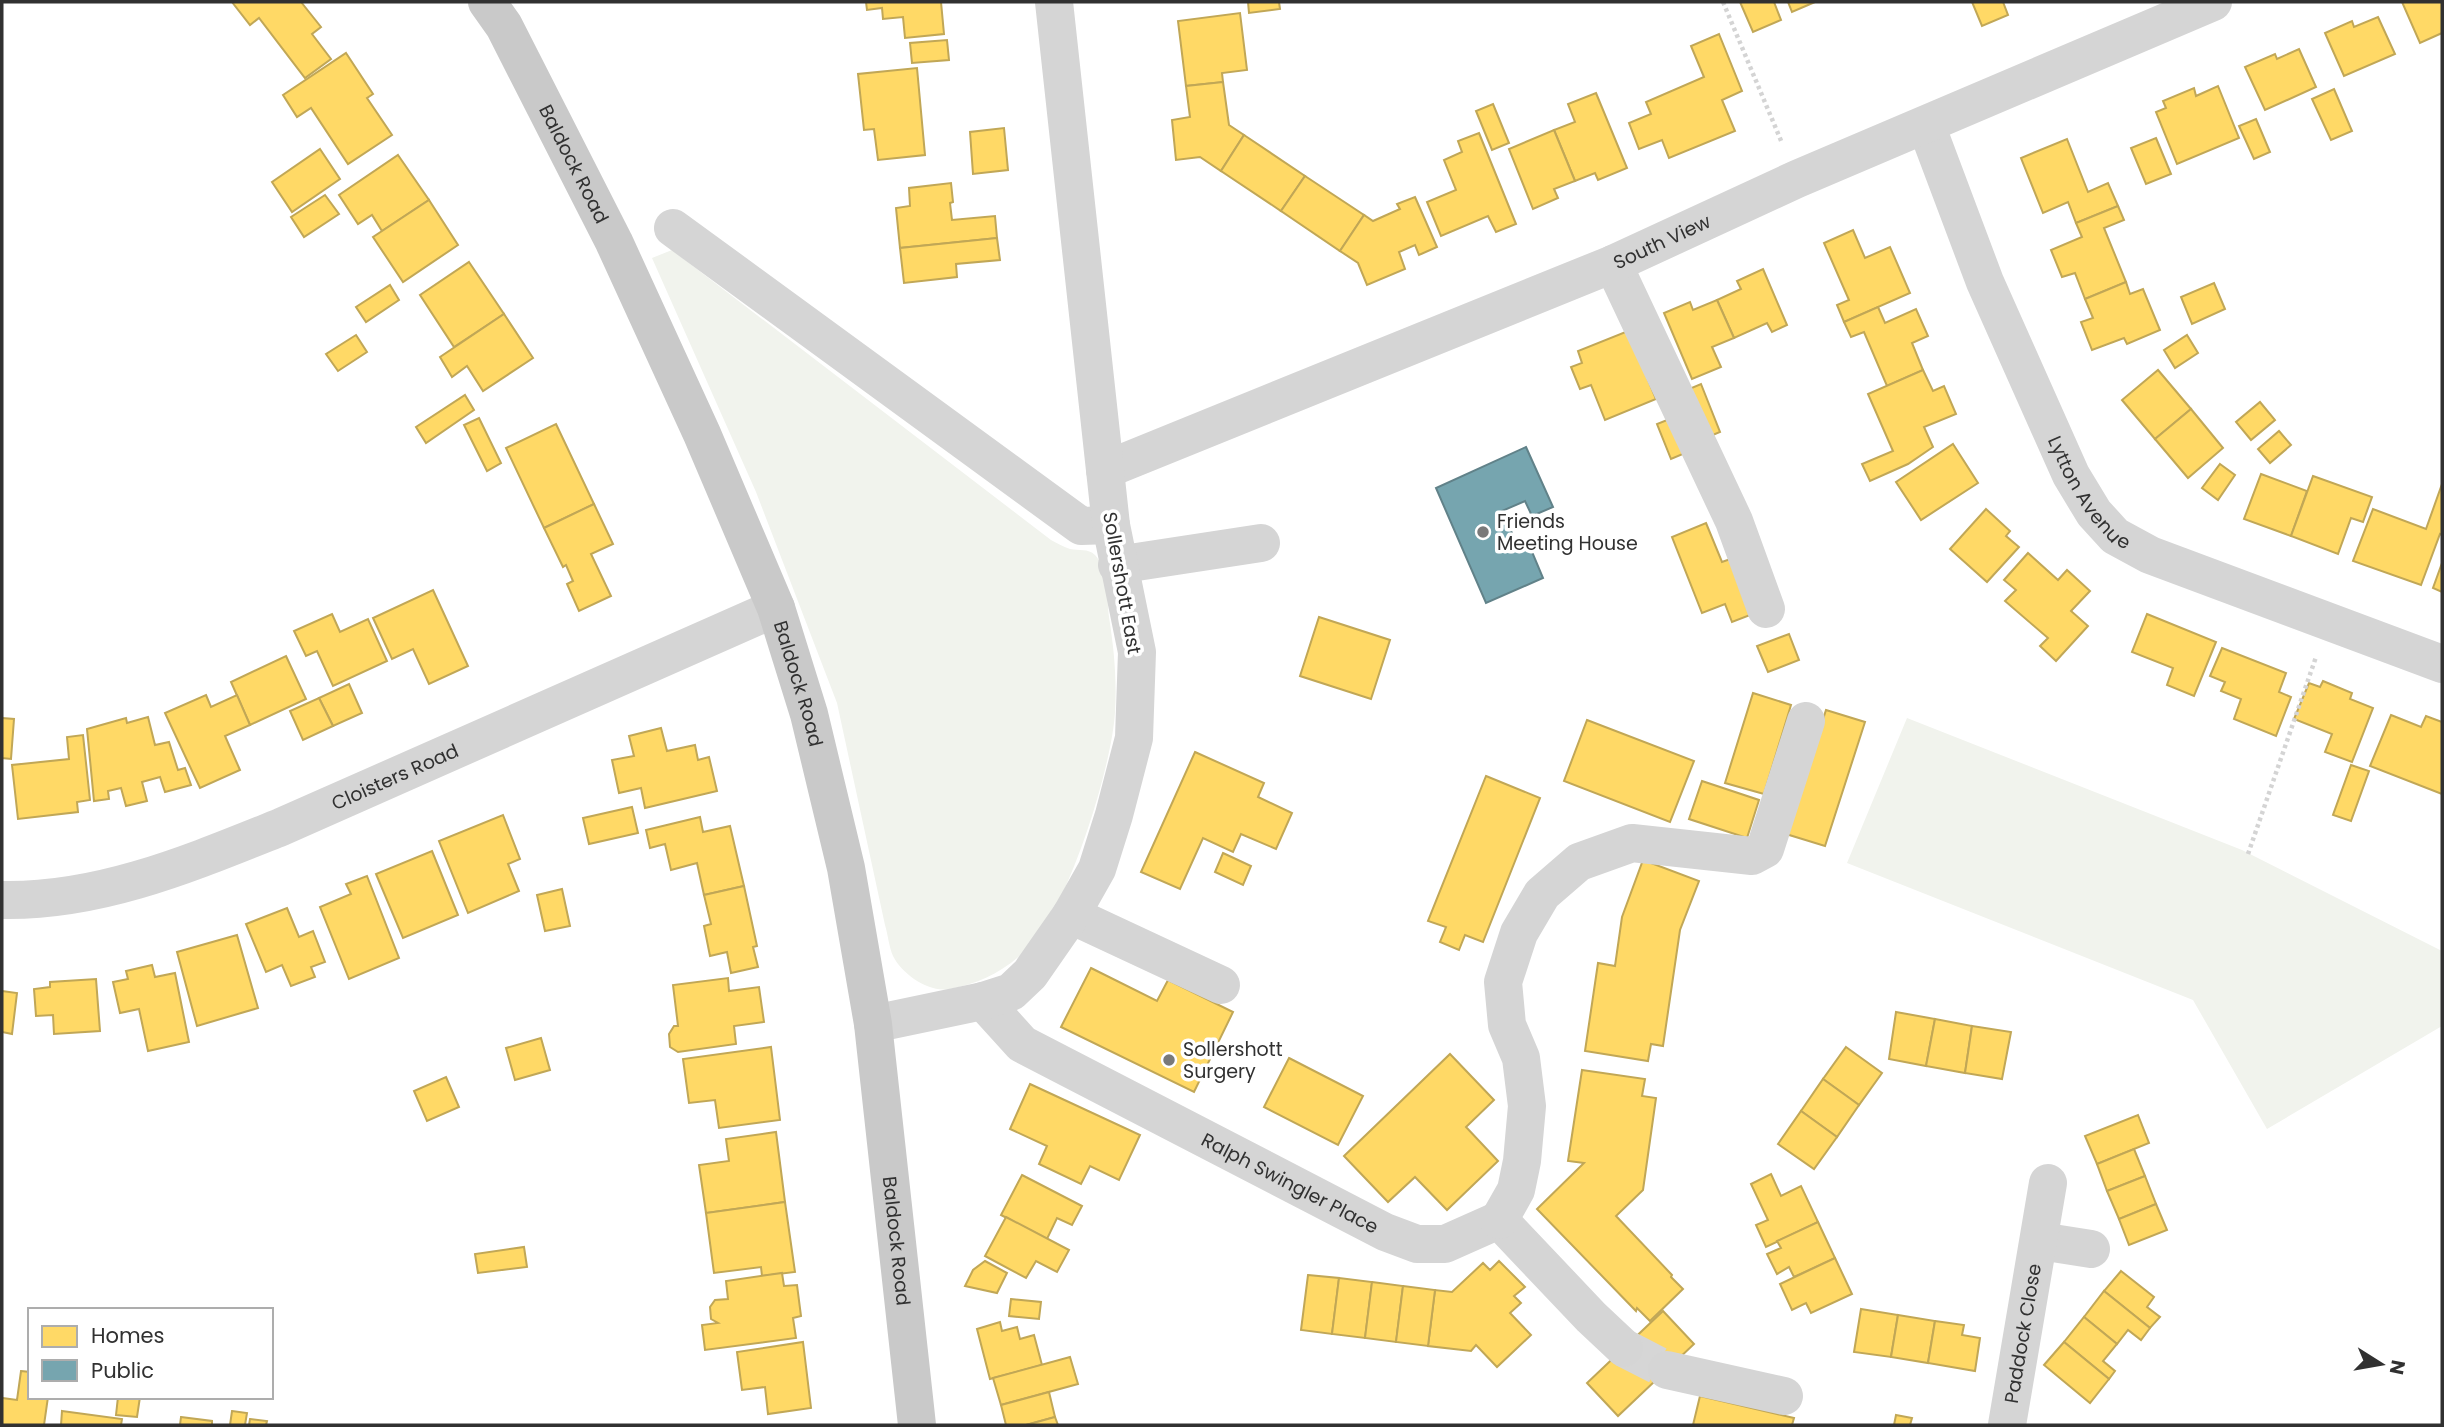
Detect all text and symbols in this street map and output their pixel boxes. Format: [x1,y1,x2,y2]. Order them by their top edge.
street label: Baldock Road [533,100,616,228]
street label: South View [1609,207,1715,276]
street label: Lytton Avenue [2042,431,2136,556]
place label: Friends Meeting House [1497,508,1638,557]
street label: Sollershott East [1096,510,1148,656]
marker: Friends Meeting House [1475,524,1491,540]
street label: Baldock Road [767,617,830,749]
street label: Cloisters Road [327,737,463,817]
place label: Sollershott Surgery [1183,1036,1283,1085]
marker: Sollershott Surgery [1161,1052,1177,1068]
street label: Ralph Swingler Place [1197,1126,1383,1240]
street label: Baldock Road [876,1175,917,1307]
street label: Paddock Close [1997,1261,2048,1405]
legend [28,1308,273,1399]
text: Homes [91,1321,165,1350]
north arrow [2346,1329,2416,1399]
text: Public [91,1356,154,1385]
text: N [2383,1358,2412,1377]

